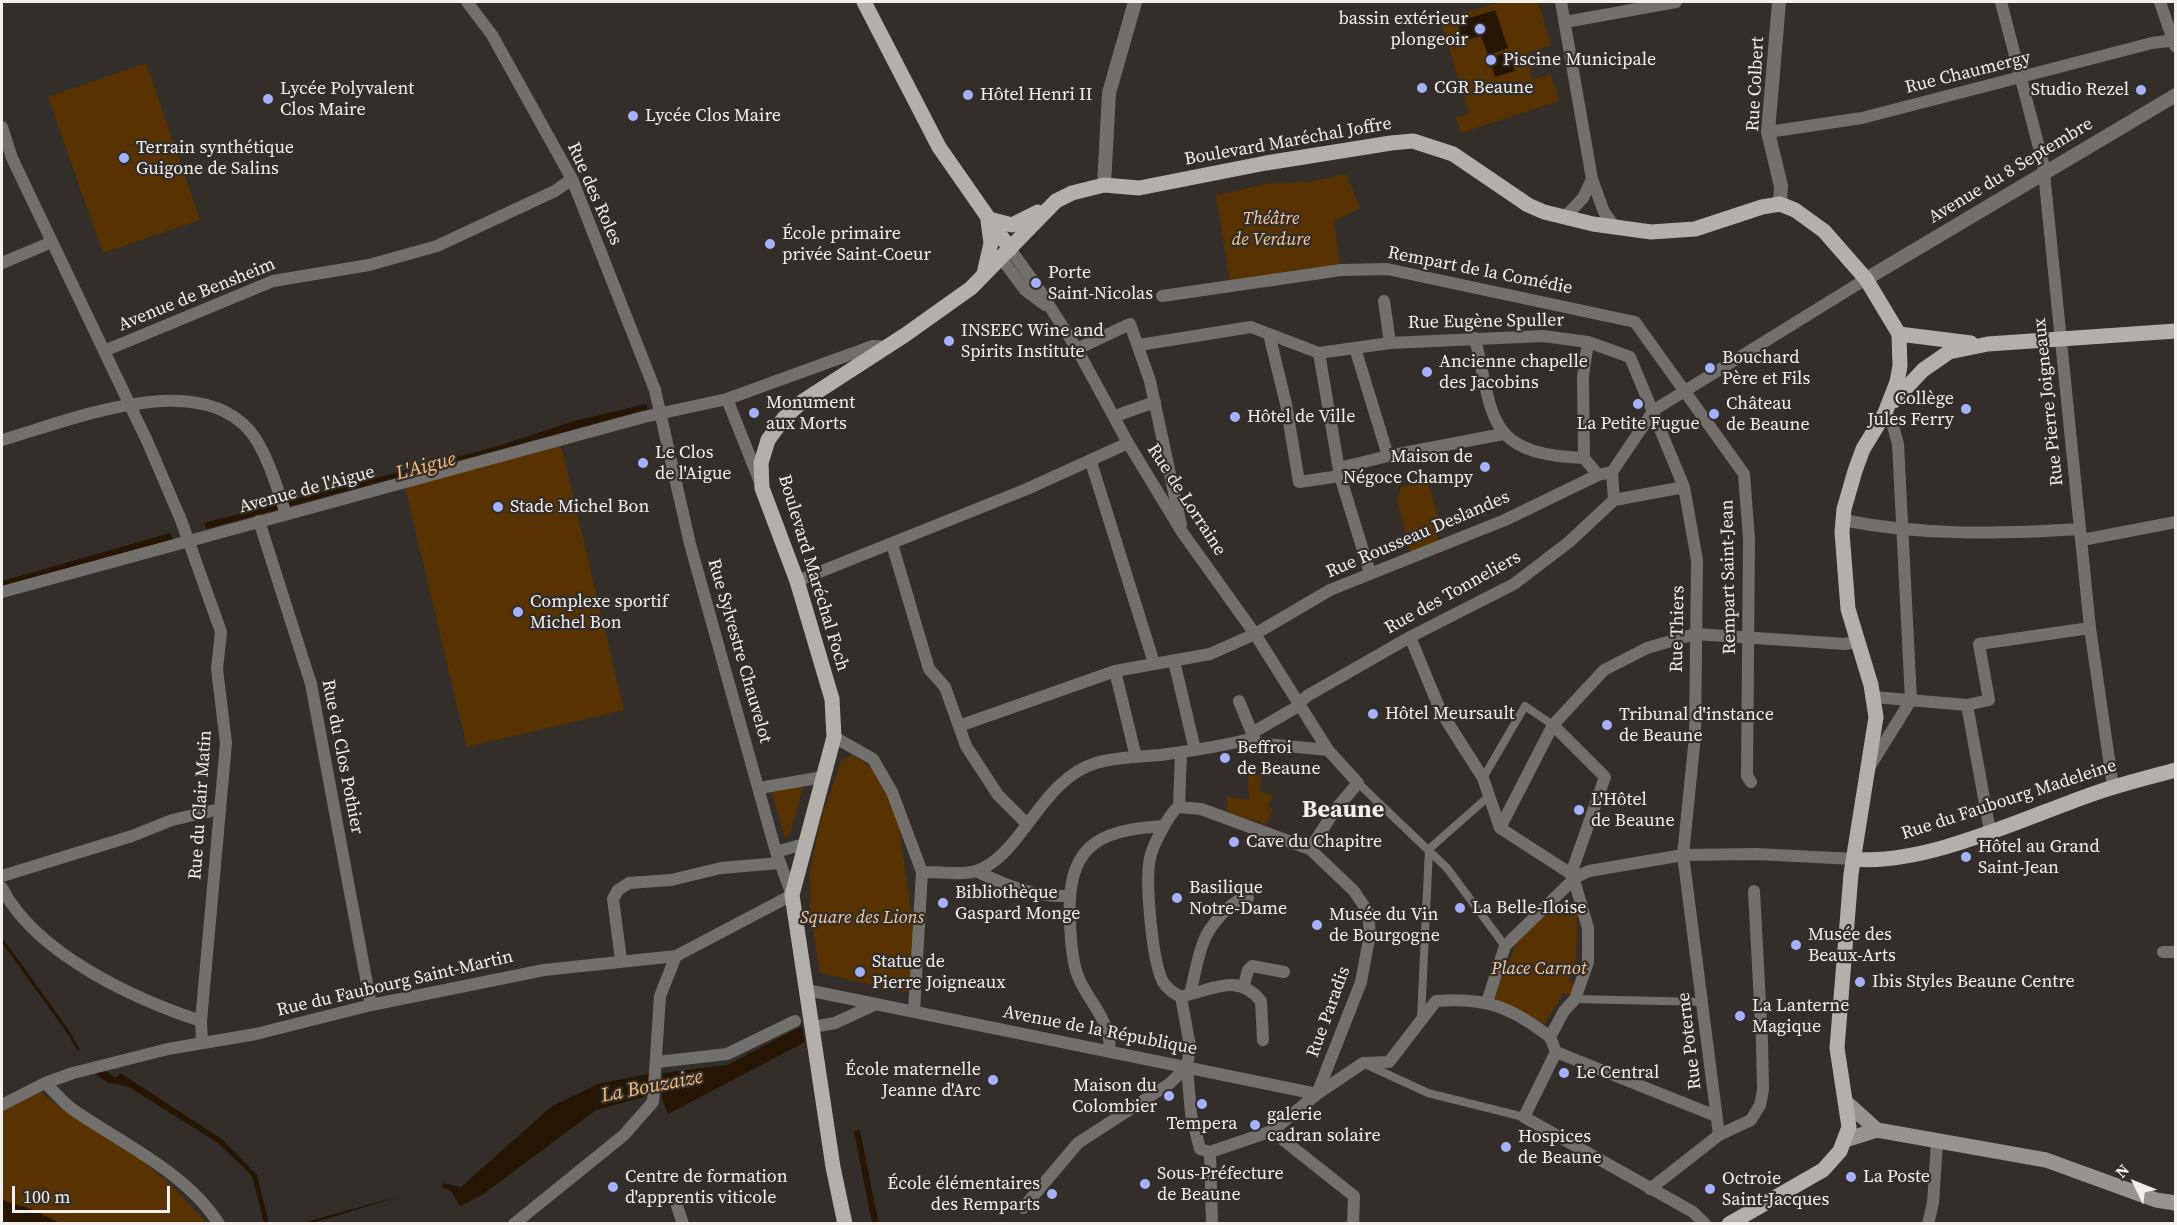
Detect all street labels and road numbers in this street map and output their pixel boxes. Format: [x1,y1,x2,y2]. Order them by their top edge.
street label: Rue Colbert [1743,36,1769,132]
street label: Rue Chaumergy [1903,47,2033,99]
street label: Boulevard Maréchal Joffre [1183,113,1393,171]
street label: Avenue du 8 Septembre [1925,113,2097,229]
street label: Rue des Roles [562,139,626,249]
street label: Rempart de la Comédie [1386,242,1574,300]
street label: Avenue de Bensheim [115,254,279,336]
street label: Rue Eugène Spuller [1408,310,1564,334]
street label: Rue Pierre Joigneaux [2029,317,2069,487]
street label: Rue de Lorraine [1142,440,1230,560]
street label: Avenue de l'Aigue [237,461,377,519]
street label: Boulevard Maréchal Foch [773,472,853,674]
street label: Rue Rousseau Deslandes [1323,486,1513,584]
street label: Rempart Saint-Jean [1717,499,1741,655]
street label: Rue des Tonneliers [1381,547,1525,639]
street label: Rue Sylvestre Chauvelot [702,556,776,746]
street label: Rue Thiers [1666,585,1690,673]
street label: Rue du Clos Pothier [316,678,368,836]
street label: Rue du Clair Matin [185,729,217,881]
street label: Rue du Faubourg Madeleine [1899,755,2119,845]
street label: Rue du Faubourg Saint-Martin [275,946,515,1022]
street label: Rue Paradis [1303,964,1355,1060]
street label: Rue Poterne [1673,991,1707,1091]
street label: Avenue de la République [1001,1002,1199,1060]

